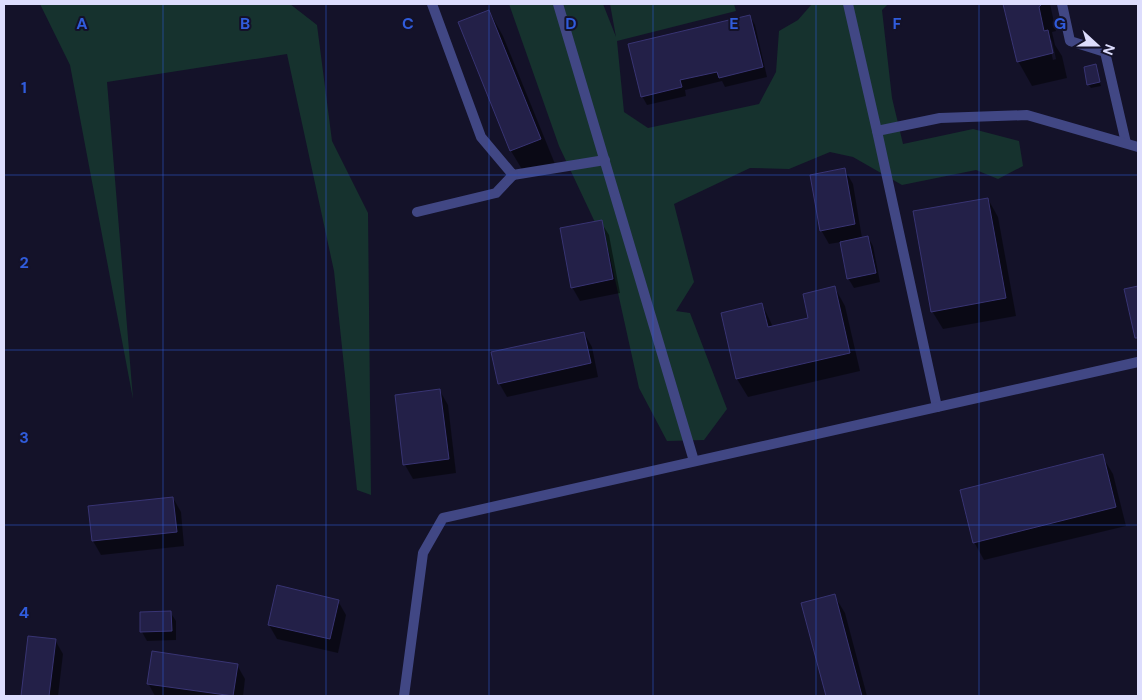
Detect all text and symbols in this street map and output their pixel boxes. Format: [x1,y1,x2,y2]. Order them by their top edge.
text: A [76,13,88,34]
text: B [240,13,250,34]
text: C [402,13,414,34]
text: D [565,13,577,34]
text: E [729,13,739,34]
text: F [893,13,902,34]
text: G [1054,13,1066,34]
north arrow [1072,20,1122,70]
text: N [1099,42,1119,58]
text: 1 [21,77,27,98]
text: 2 [19,252,29,273]
text: 3 [19,427,29,448]
text: 4 [19,602,29,623]

